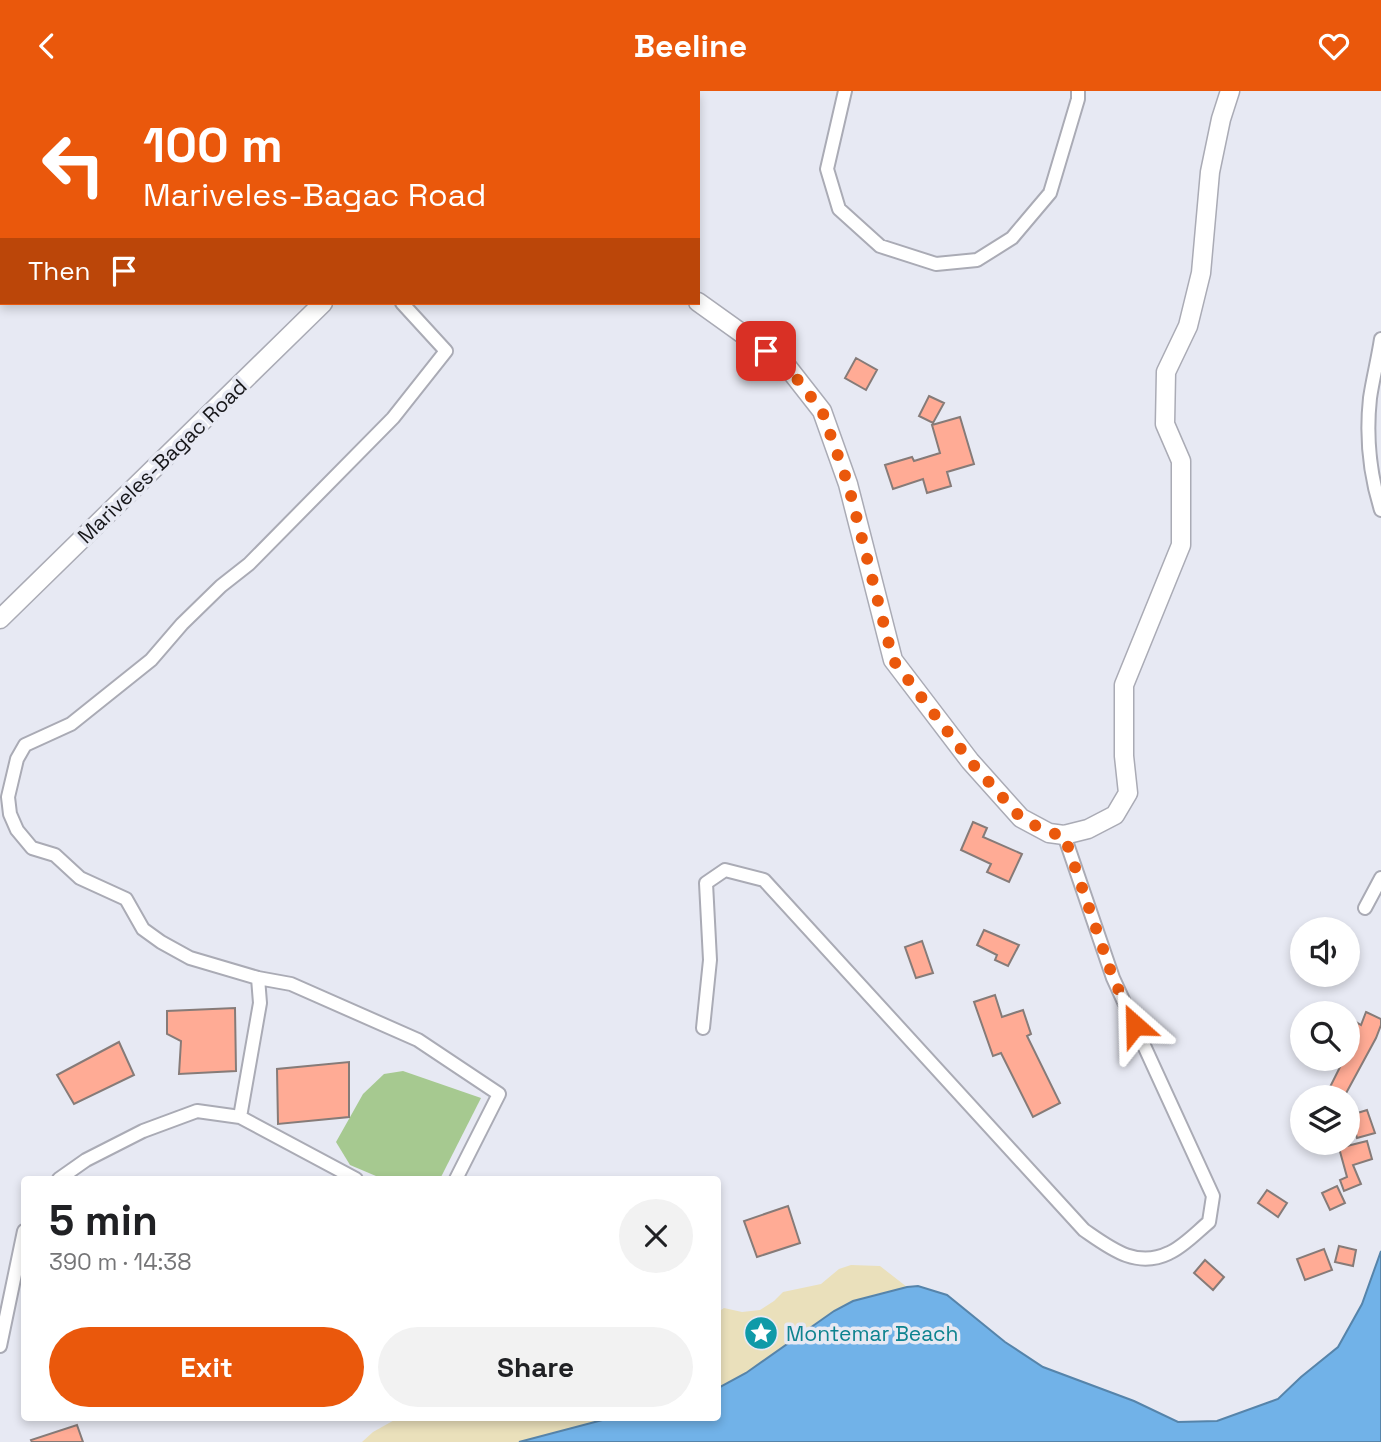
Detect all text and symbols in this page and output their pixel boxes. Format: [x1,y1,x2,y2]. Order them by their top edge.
text: Beeline [634,26,747,66]
icon: back [28,27,66,65]
icon: heart [1315,27,1353,65]
text: 100 m [143,114,283,176]
icon: left [28,119,119,210]
text: Mariveles-Bagac Road [143,175,486,215]
icon: arrive [105,252,143,290]
text: Then [28,254,91,288]
pin [736,321,796,381]
icon: arrive [747,332,785,370]
street label: Mariveles-Bagac Road [72,373,252,549]
map controls [1290,917,1360,1155]
button: sound [1290,917,1360,987]
position arrow [1098,988,1172,1062]
button: search [1290,1001,1360,1071]
button: layers [1290,1085,1360,1155]
text: 5 min [49,1194,158,1247]
button: close [619,1199,693,1273]
text: 390 m · 14:38 [49,1247,192,1277]
place icon: Montemar Beach [742,1314,780,1352]
place label: Montemar Beach [786,1320,958,1347]
button: Exit [49,1327,364,1407]
button: Share [378,1327,693,1407]

